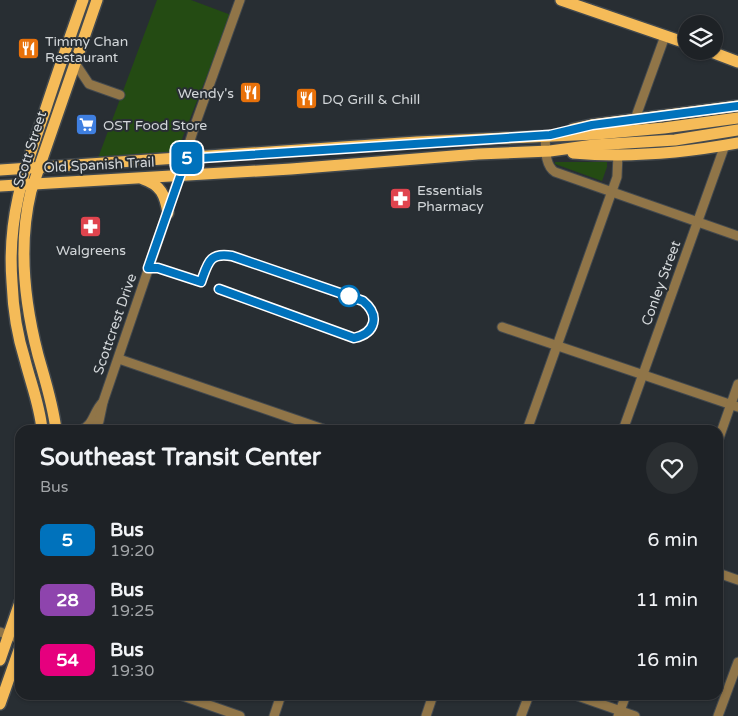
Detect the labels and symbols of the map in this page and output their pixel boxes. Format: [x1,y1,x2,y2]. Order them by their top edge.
place label: Timmy Chan Restaurant [45,33,128,66]
restaurant icon: Timmy Chan Restaurant [17,37,41,61]
restaurant icon: Wendy's [238,81,262,105]
place label: Wendy's [178,85,234,102]
restaurant icon: DQ Grill & Chill [294,87,318,111]
place label: DQ Grill & Chill [322,91,420,108]
street label: Scott Street [10,108,50,189]
supermarket icon: OST Food Store [75,113,99,137]
place label: OST Food Store [103,117,207,134]
line badge: 5 [171,142,203,174]
street label: Old Spanish Trail [43,154,155,176]
place label: Essentials Pharmacy [417,182,484,215]
pharmacy icon: Essentials Pharmacy [389,186,413,210]
pharmacy icon: Walgreens [79,215,103,239]
street label: Conley Street [638,238,684,328]
place label: Walgreens [56,242,126,259]
street label: Scottcrest Drive [90,271,140,377]
unlabelled marker [338,285,360,307]

